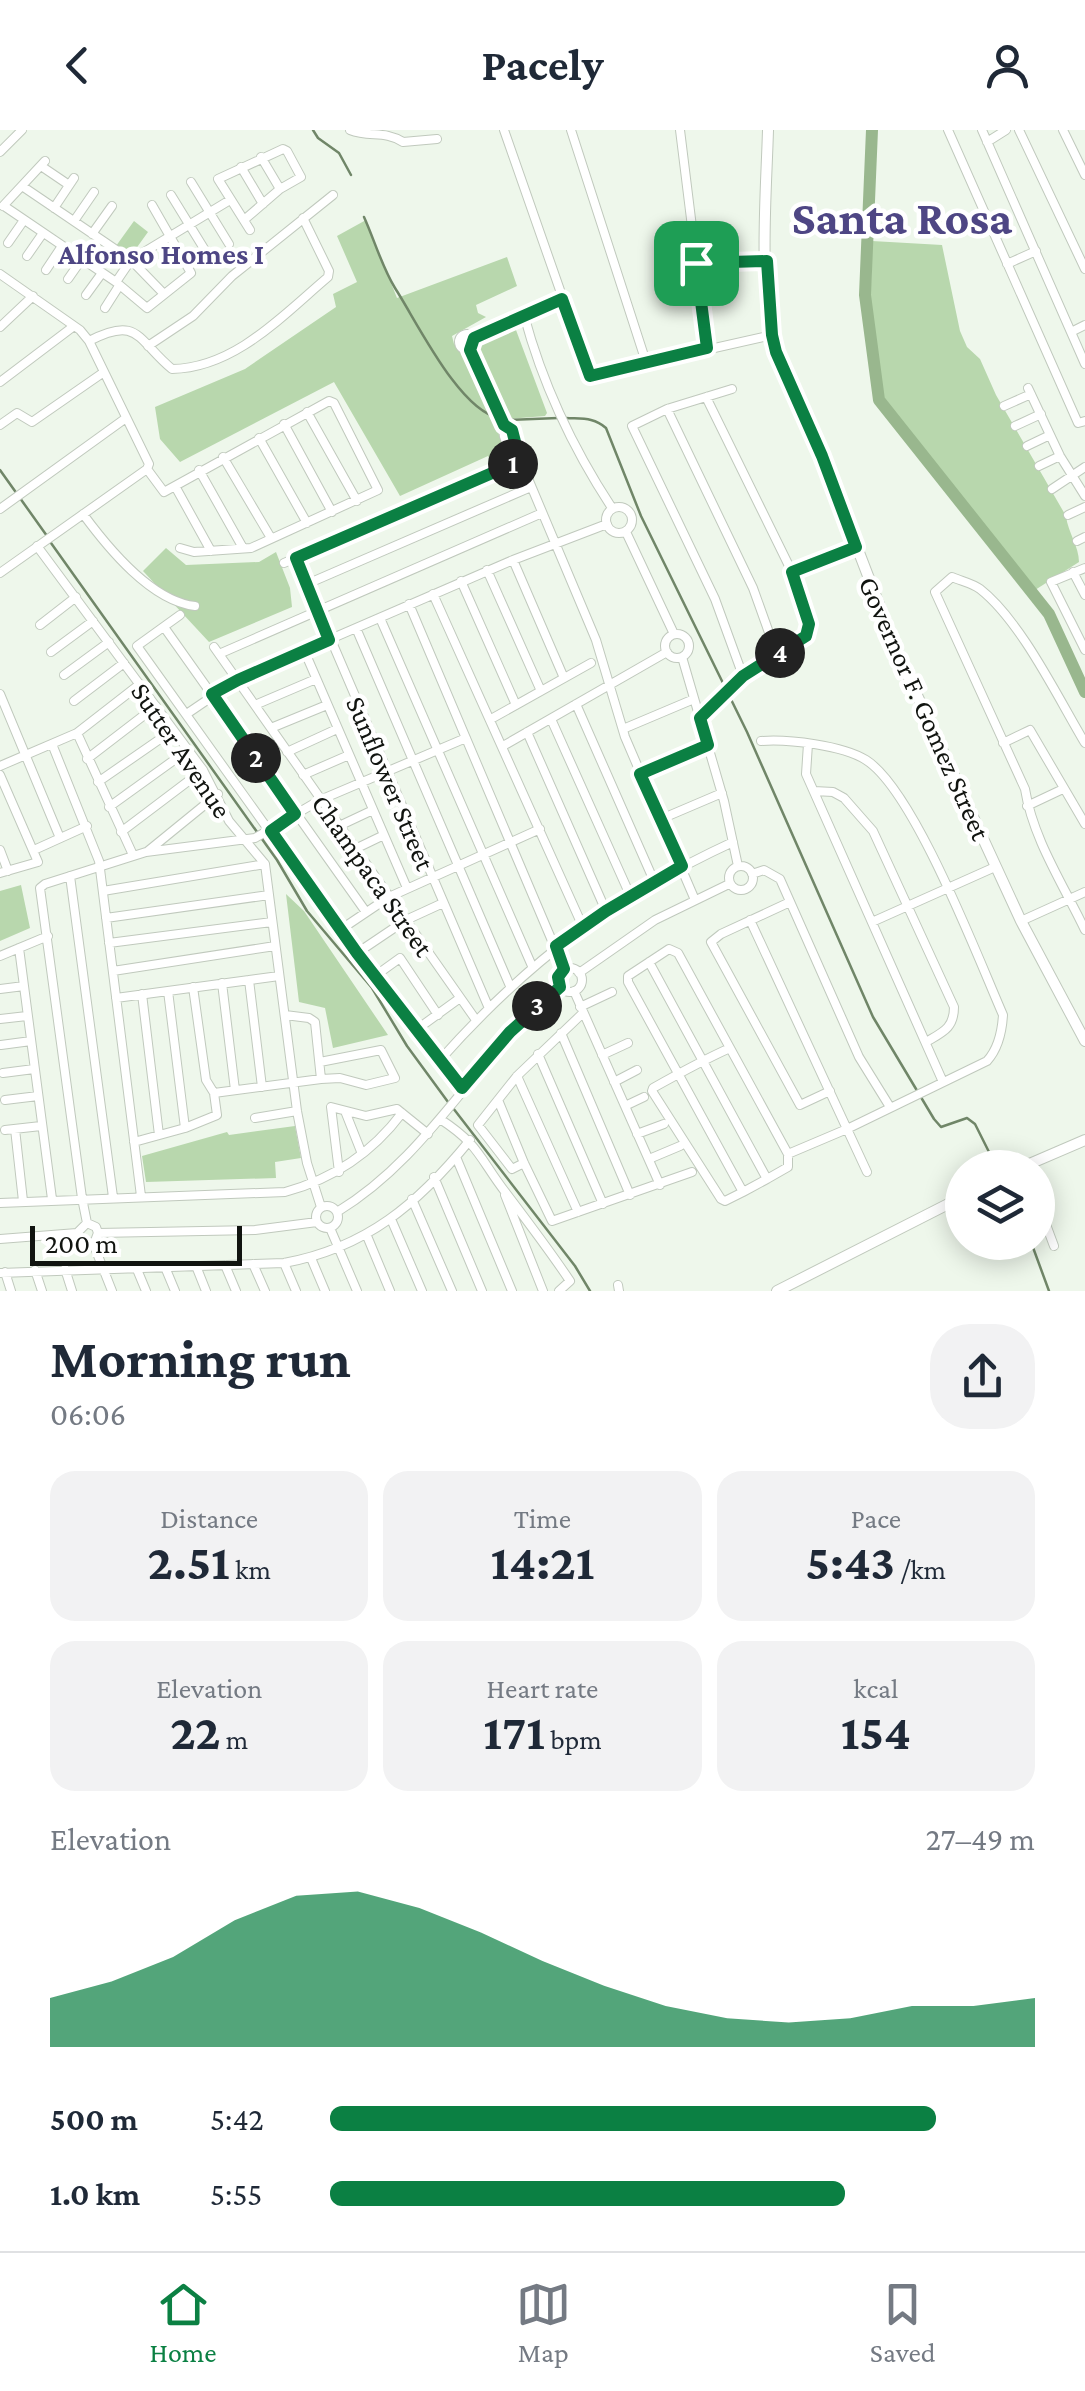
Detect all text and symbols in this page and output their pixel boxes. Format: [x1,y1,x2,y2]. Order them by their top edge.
icon: back [50,38,105,93]
icon: person [980,38,1035,93]
text: Pacely [481,40,604,90]
district label: Santa Rosa [791,191,1013,244]
pin [654,221,739,306]
icon: arrive [669,236,724,291]
district label: Alfonso Homes I [57,237,264,270]
pin: 1 [488,439,538,489]
text: 1 [508,448,518,479]
street label: Governor F. Gomez Street [852,572,997,845]
pin: 4 [755,628,805,678]
text: 4 [772,637,788,668]
street label: Sutter Avenue [125,677,238,824]
street label: Sunflower Street [340,692,441,875]
pin: 2 [231,733,281,783]
text: 2 [249,742,263,773]
street label: Champaca Street [305,789,440,963]
pin: 3 [512,981,562,1031]
text: 3 [530,990,544,1021]
map controls [945,1150,1055,1260]
button: layers [945,1150,1055,1260]
scale bar [30,1221,242,1266]
text: 200 m [45,1228,118,1259]
button: share [930,1324,1035,1429]
text: Morning run [50,1328,351,1389]
text: 06:06 [50,1396,126,1432]
text: Distance [160,1503,258,1534]
text: Time [514,1503,571,1534]
text: Pace [851,1503,901,1534]
text: 2.51 [147,1534,230,1590]
text: 14:21 [491,1534,594,1590]
text: 5:43 [806,1534,895,1590]
text: km [230,1554,271,1585]
text: /km [895,1554,946,1585]
text: Elevation [156,1673,262,1704]
text: Heart rate [487,1673,598,1704]
text: kcal [853,1673,898,1704]
text: 22 [170,1704,220,1760]
text: 171 [483,1704,545,1760]
text: 154 [841,1704,911,1760]
text: m [220,1724,248,1755]
text: bpm [545,1724,602,1755]
text: Elevation [50,1821,171,1857]
text: 27–49 m [926,1821,1035,1857]
text: 500 m [50,2101,138,2137]
text: 5:42 [210,2101,264,2137]
text: 1.0 km [50,2176,140,2212]
text: 5:55 [210,2176,262,2212]
tab: Home [150,2277,217,2368]
tab: Map [516,2277,571,2368]
tab: Saved [870,2277,935,2368]

